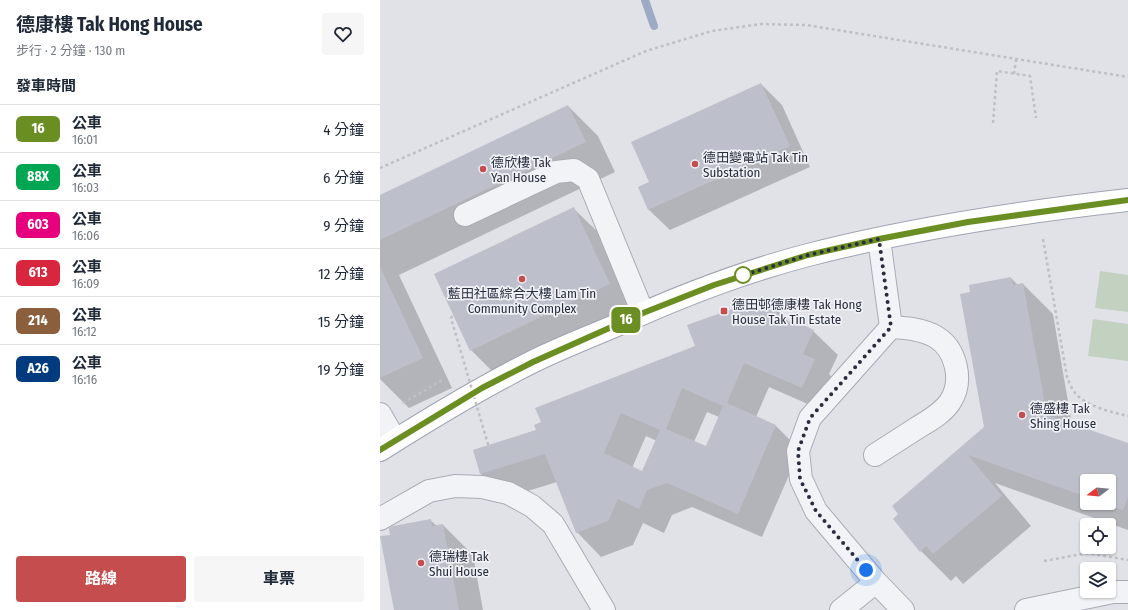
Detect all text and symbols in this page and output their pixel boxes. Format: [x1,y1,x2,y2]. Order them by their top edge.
text: 德康樓 Tak Hong House [16,13,203,36]
button: heart [322,13,364,55]
text: 步行 · 2 分鐘 · 130 m [16,43,125,58]
text: 發車時間 [16,77,76,95]
text: 公車 [72,114,102,132]
text: 16 [31,120,45,137]
text: 4 分鐘 [323,121,364,139]
text: 16:01 [72,132,98,147]
place label: 德田變電站 Tak Tin Substation [703,150,808,180]
place label: 德欣樓 Tak Yan House [491,155,552,185]
marker: 德田變電站 Tak Tin Substation [690,159,700,169]
text: 公車 [72,162,102,180]
marker: 德欣樓 Tak Yan House [478,164,488,174]
text: 88X [27,168,49,185]
text: 6 分鐘 [323,169,364,187]
text: 16:03 [72,180,99,195]
text: 公車 [72,210,102,228]
text: 603 [27,216,49,233]
text: 9 分鐘 [323,217,364,235]
text: 16:06 [72,228,100,243]
text: 公車 [72,258,102,276]
text: 613 [28,264,48,281]
text: 12 分鐘 [318,265,364,283]
unlabelled marker [734,266,752,284]
marker: 藍田社區綜合大樓 Lam Tin Community Complex [517,274,527,284]
text: 16:09 [72,276,99,291]
place label: 藍田社區綜合大樓 Lam Tin Community Complex [448,286,596,316]
place label: 德田邨德康樓 Tak Hong House Tak Tin Estate [732,297,862,327]
text: 公車 [72,306,102,324]
marker: 德田邨德康樓 Tak Hong House Tak Tin Estate [719,306,729,316]
line badge: 16 [608,307,644,333]
text: 16 [619,311,633,328]
text: 214 [28,312,48,329]
text: 15 分鐘 [318,313,364,331]
text: 16:12 [72,324,97,339]
text: 公車 [72,354,102,372]
text: A26 [27,360,49,377]
text: 19 分鐘 [317,361,364,379]
text: 16:16 [72,372,97,387]
place label: 德盛樓 Tak Shing House [1030,401,1096,431]
marker: 德盛樓 Tak Shing House [1017,410,1027,420]
north arrow [1080,474,1116,510]
map controls [1080,474,1116,598]
button: locate [1080,518,1116,554]
place label: 德瑞樓 Tak Shui House [429,549,490,579]
button: 路線 [16,556,186,602]
button: 車票 [194,556,364,602]
marker: 德瑞樓 Tak Shui House [416,558,426,568]
your location [856,560,876,580]
button: layers [1080,562,1116,598]

